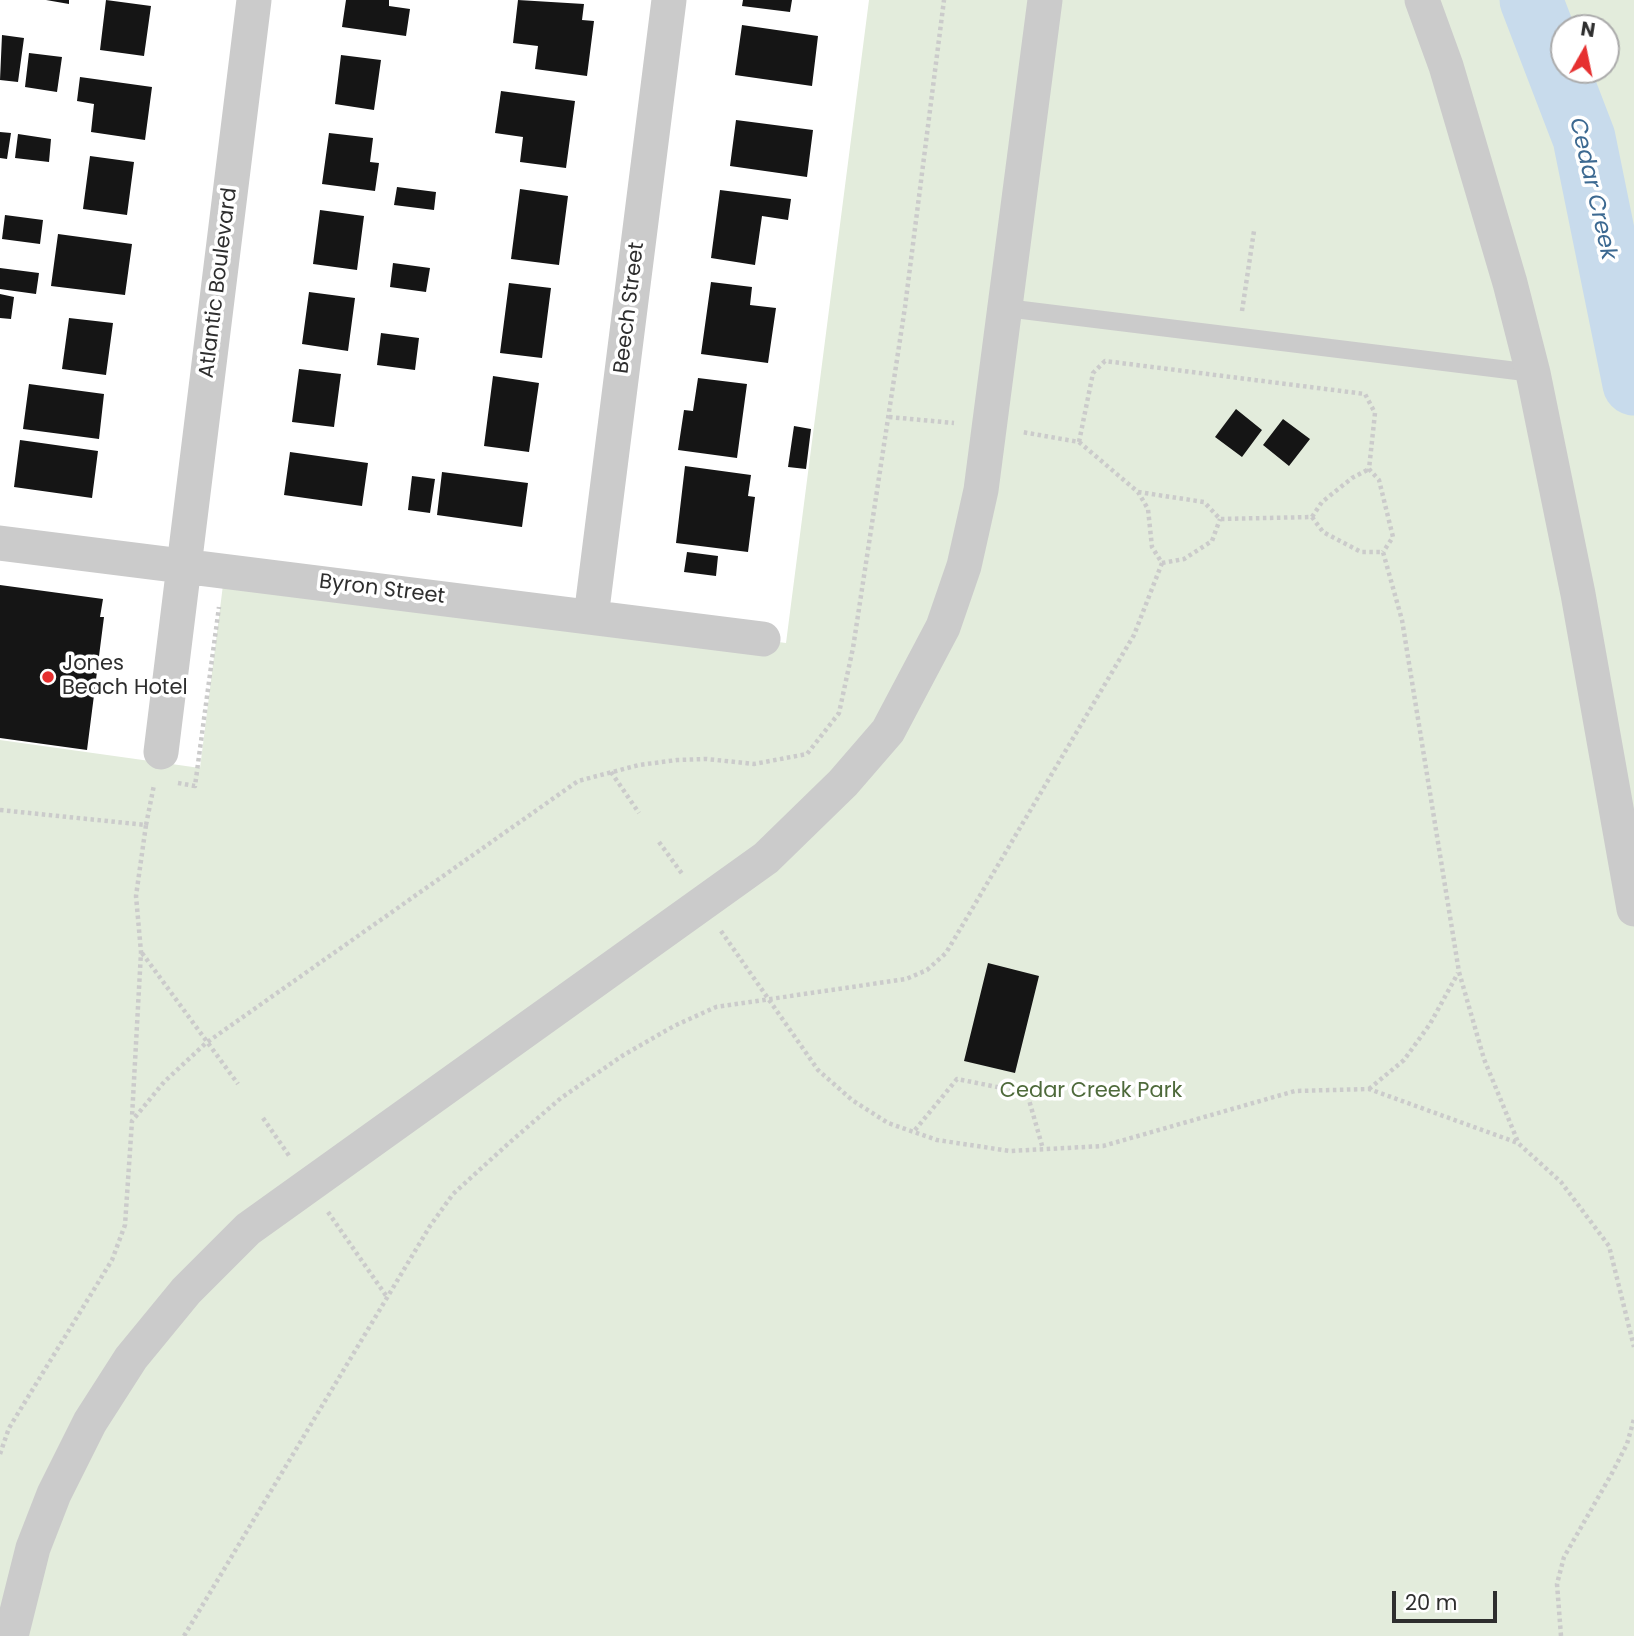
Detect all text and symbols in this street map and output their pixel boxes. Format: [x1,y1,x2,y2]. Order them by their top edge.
north arrow [1550,14,1620,84]
text: N [1579,15,1597,44]
water label: Cedar Creek [1562,115,1622,263]
street label: Atlantic Boulevard [195,186,243,380]
street label: Beech Street [609,241,651,375]
street label: Byron Street [318,570,446,610]
place label: Jones Beach Hotel [62,652,188,702]
marker: Jones Beach Hotel [40,669,56,685]
park label: Cedar Creek Park [1000,1079,1182,1105]
scale bar [1396,1576,1501,1620]
text: 20 m [1405,1588,1458,1617]

